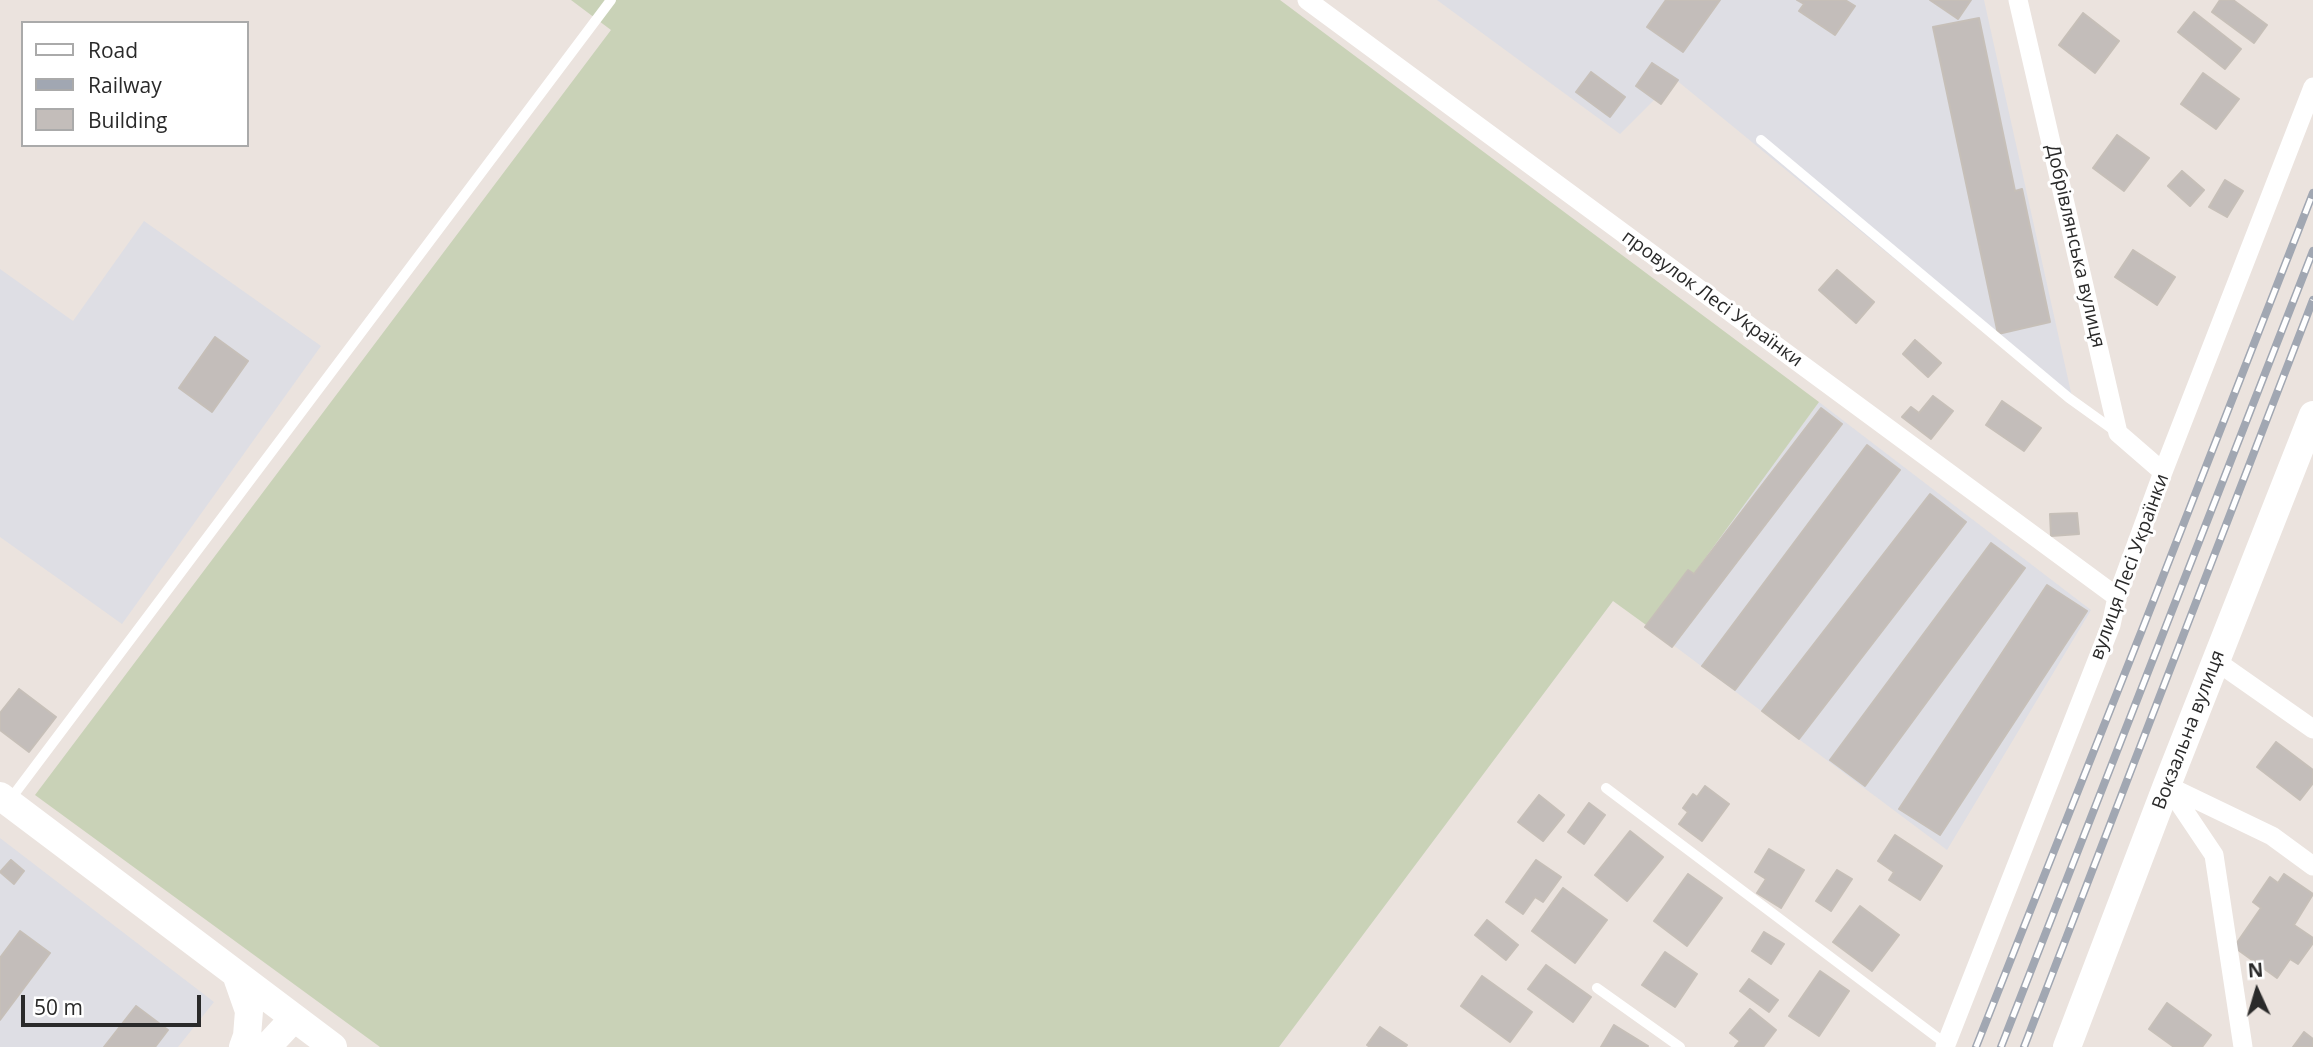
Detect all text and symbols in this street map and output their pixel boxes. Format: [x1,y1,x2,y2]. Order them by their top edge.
legend [21,21,248,147]
text: Road [88,36,138,64]
text: Railway [88,71,162,99]
text: Building [88,106,167,134]
street label: Добрівлянська вулиця [2041,142,2109,350]
street label: провулок Лесі Українки [1617,226,1807,372]
street label: вулиця Лесі Українки [2086,471,2174,663]
street label: Вокзальна вулиця [2148,647,2230,813]
north arrow [2222,956,2292,1026]
text: N [2247,957,2264,984]
scale bar [24,981,205,1025]
text: 50 m [34,993,83,1021]

